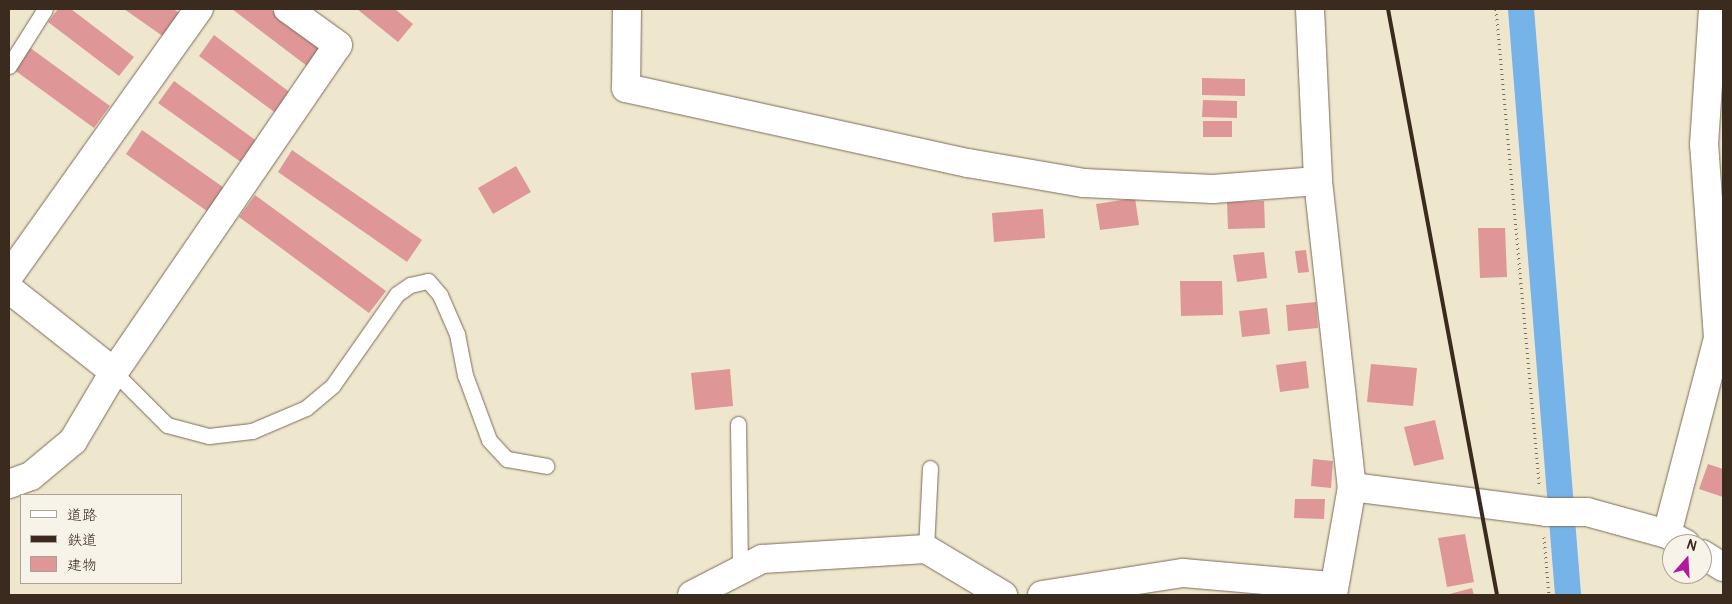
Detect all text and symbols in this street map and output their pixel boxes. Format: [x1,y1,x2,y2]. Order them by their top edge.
legend [20,494,182,584]
text: 道路 [67,506,97,525]
text: 鉄道 [67,531,97,550]
north arrow [1662,534,1712,584]
text: N [1684,536,1699,555]
text: 建物 [67,556,97,575]

